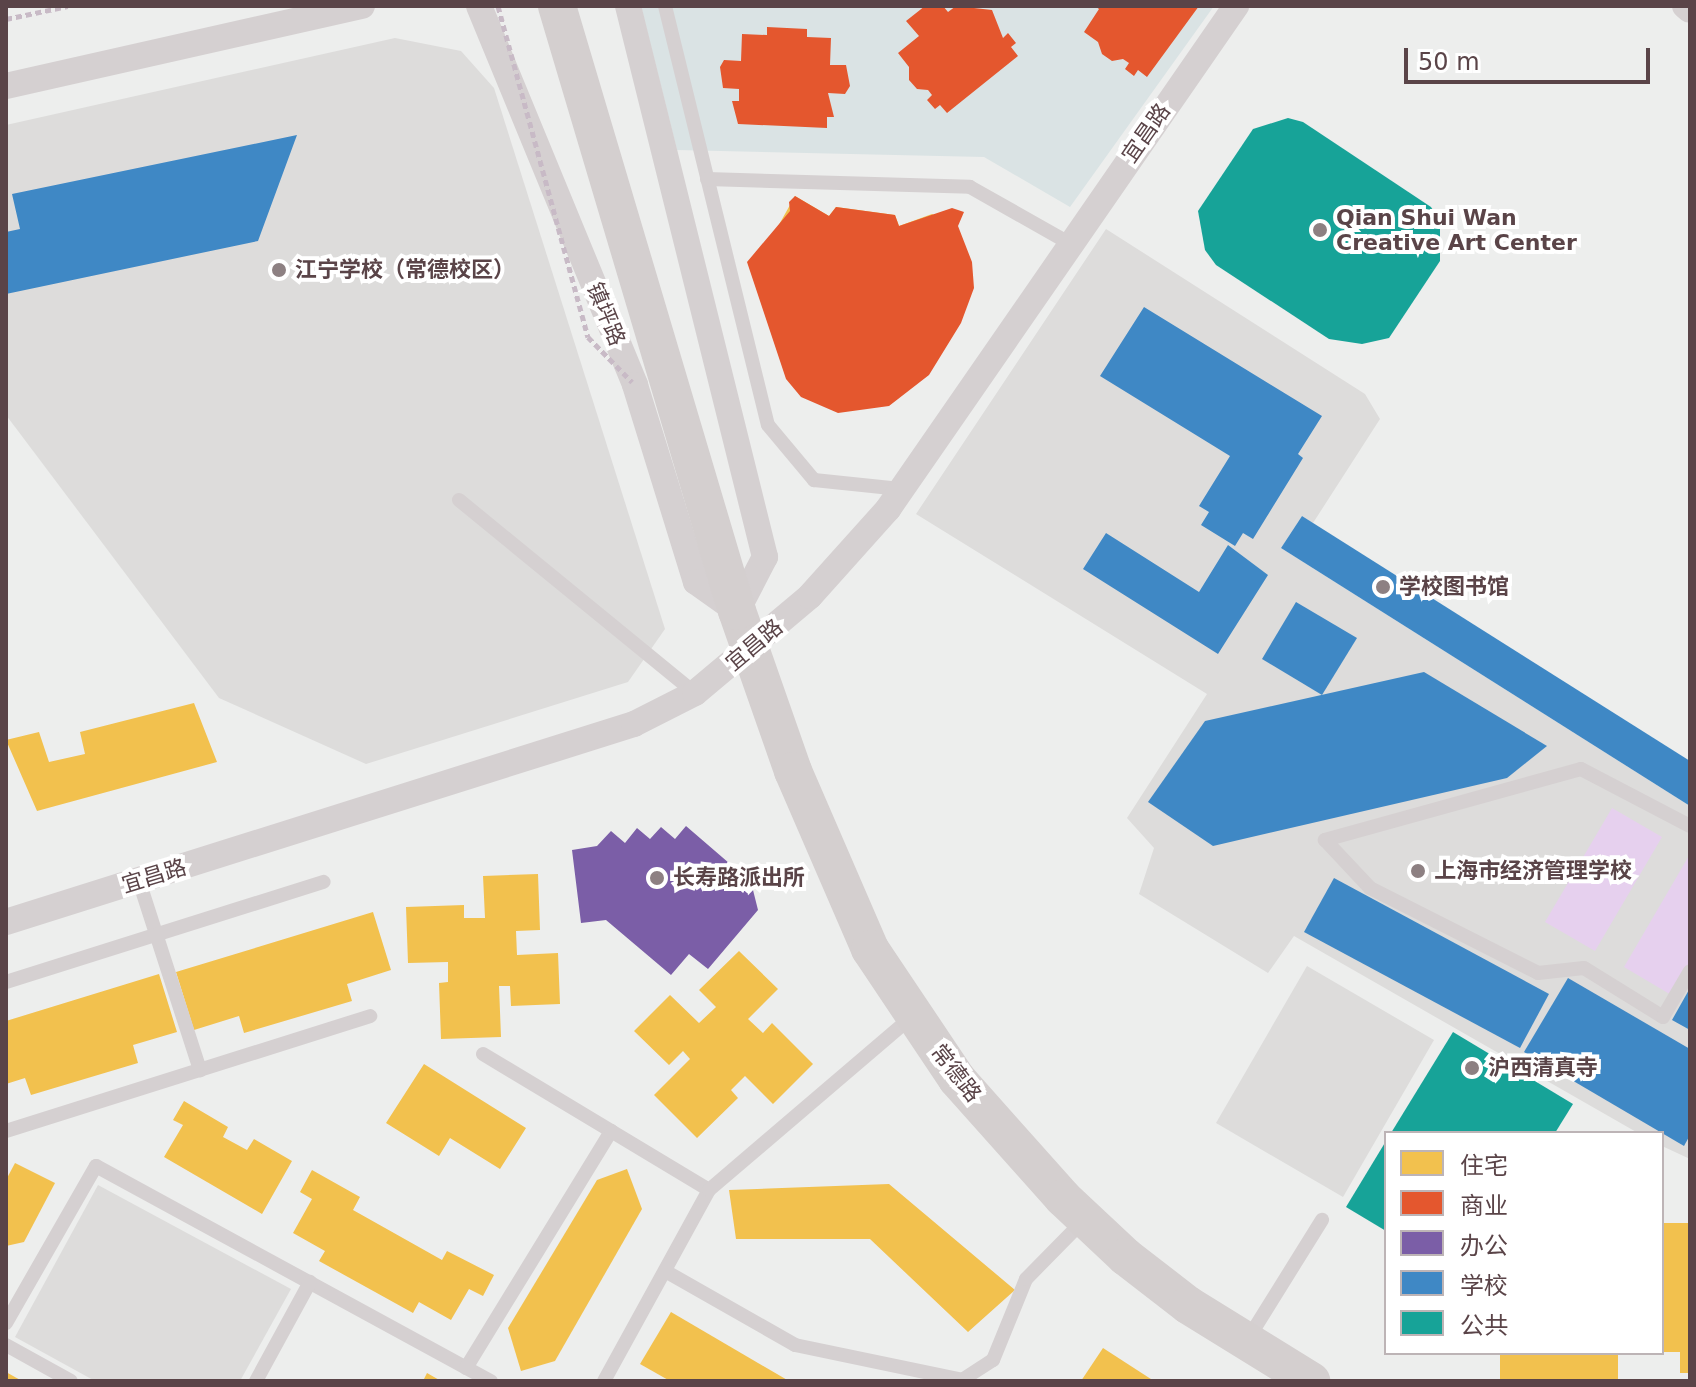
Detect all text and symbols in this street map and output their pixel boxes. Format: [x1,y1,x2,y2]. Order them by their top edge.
scale bar [1408,32,1654,82]
text: 50 m [1418,48,1480,76]
street label: 宜昌路 [1116,98,1176,168]
place label: Qian Shui Wan Creative Art Center [1336,204,1577,256]
marker: Qian Shui Wan Creative Art Center [1311,221,1329,239]
place label: 江宁学校（常德校区） [295,257,515,283]
marker: 江宁学校（常德校区） [270,261,288,279]
street label: 镇坪路 [581,278,631,350]
place label: 学校图书馆 [1399,574,1509,600]
marker: 学校图书馆 [1374,578,1392,596]
street label: 宜昌路 [720,614,788,676]
street label: 宜昌路 [119,854,189,898]
place label: 上海市经济管理学校 [1434,858,1632,884]
marker: 上海市经济管理学校 [1409,862,1427,880]
place label: 长寿路派出所 [673,865,805,891]
marker: 长寿路派出所 [648,869,666,887]
street label: 常德路 [925,1039,987,1107]
place label: 沪西清真寺 [1488,1055,1598,1081]
marker: 沪西清真寺 [1463,1059,1481,1077]
legend [1384,1131,1664,1355]
text: 住宅 [1460,1152,1508,1180]
text: 商业 [1460,1192,1508,1220]
text: 办公 [1460,1232,1508,1260]
text: 学校 [1460,1272,1508,1300]
text: 公共 [1460,1312,1508,1340]

